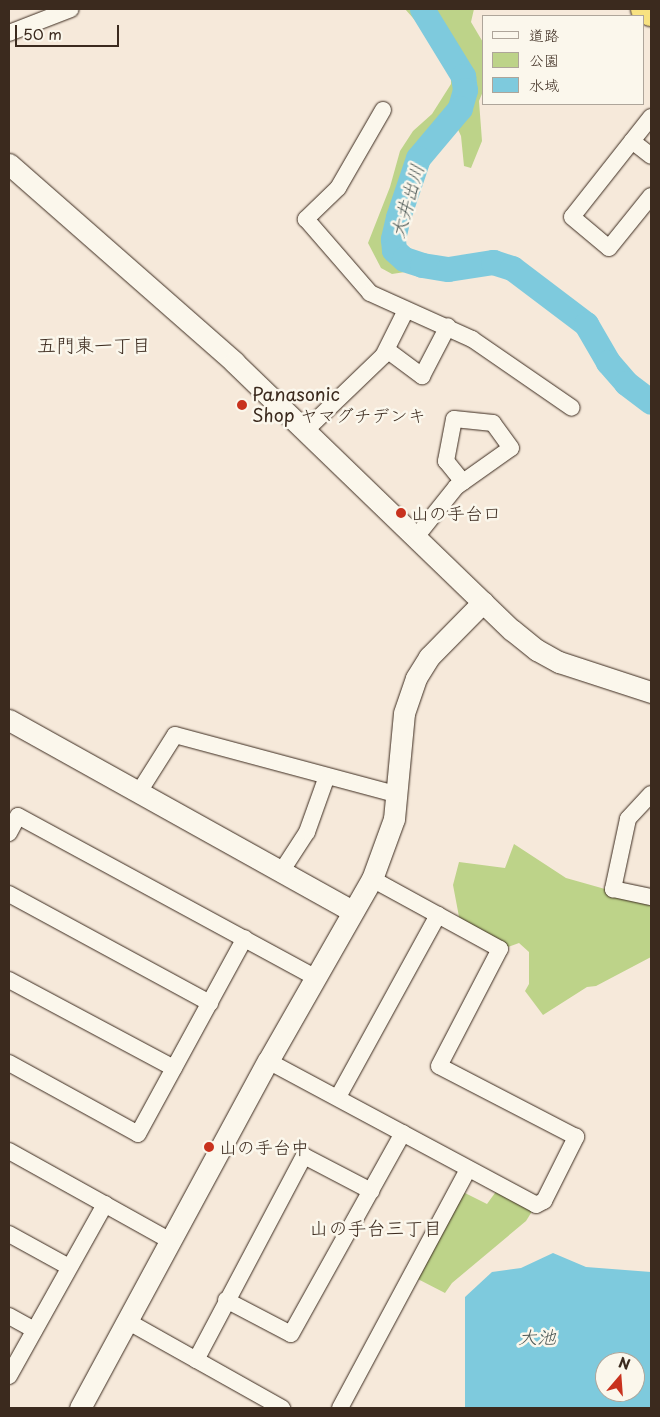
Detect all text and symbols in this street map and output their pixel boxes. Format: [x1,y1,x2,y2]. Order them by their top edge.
scale bar [18,15,121,47]
legend [482,15,645,105]
text: 50 m [23,22,62,45]
text: 道路 [529,23,559,46]
text: 公園 [529,48,559,71]
text: 水域 [529,73,559,96]
water label: 大井出川 [386,161,428,241]
district label: 五門東一丁目 [37,334,151,356]
place label: Panasonic Shop ヤマグチデンキ [252,384,427,426]
marker: Panasonic Shop ヤマグチデンキ [236,399,248,411]
place label: 山の手台口 [411,502,501,524]
marker: 山の手台口 [395,507,407,519]
place label: 山の手台中 [219,1136,309,1158]
marker: 山の手台中 [203,1141,215,1153]
district label: 山の手台三丁目 [310,1217,442,1239]
water label: 大池 [518,1326,556,1348]
north arrow [595,1352,645,1402]
text: N [616,1352,633,1375]

